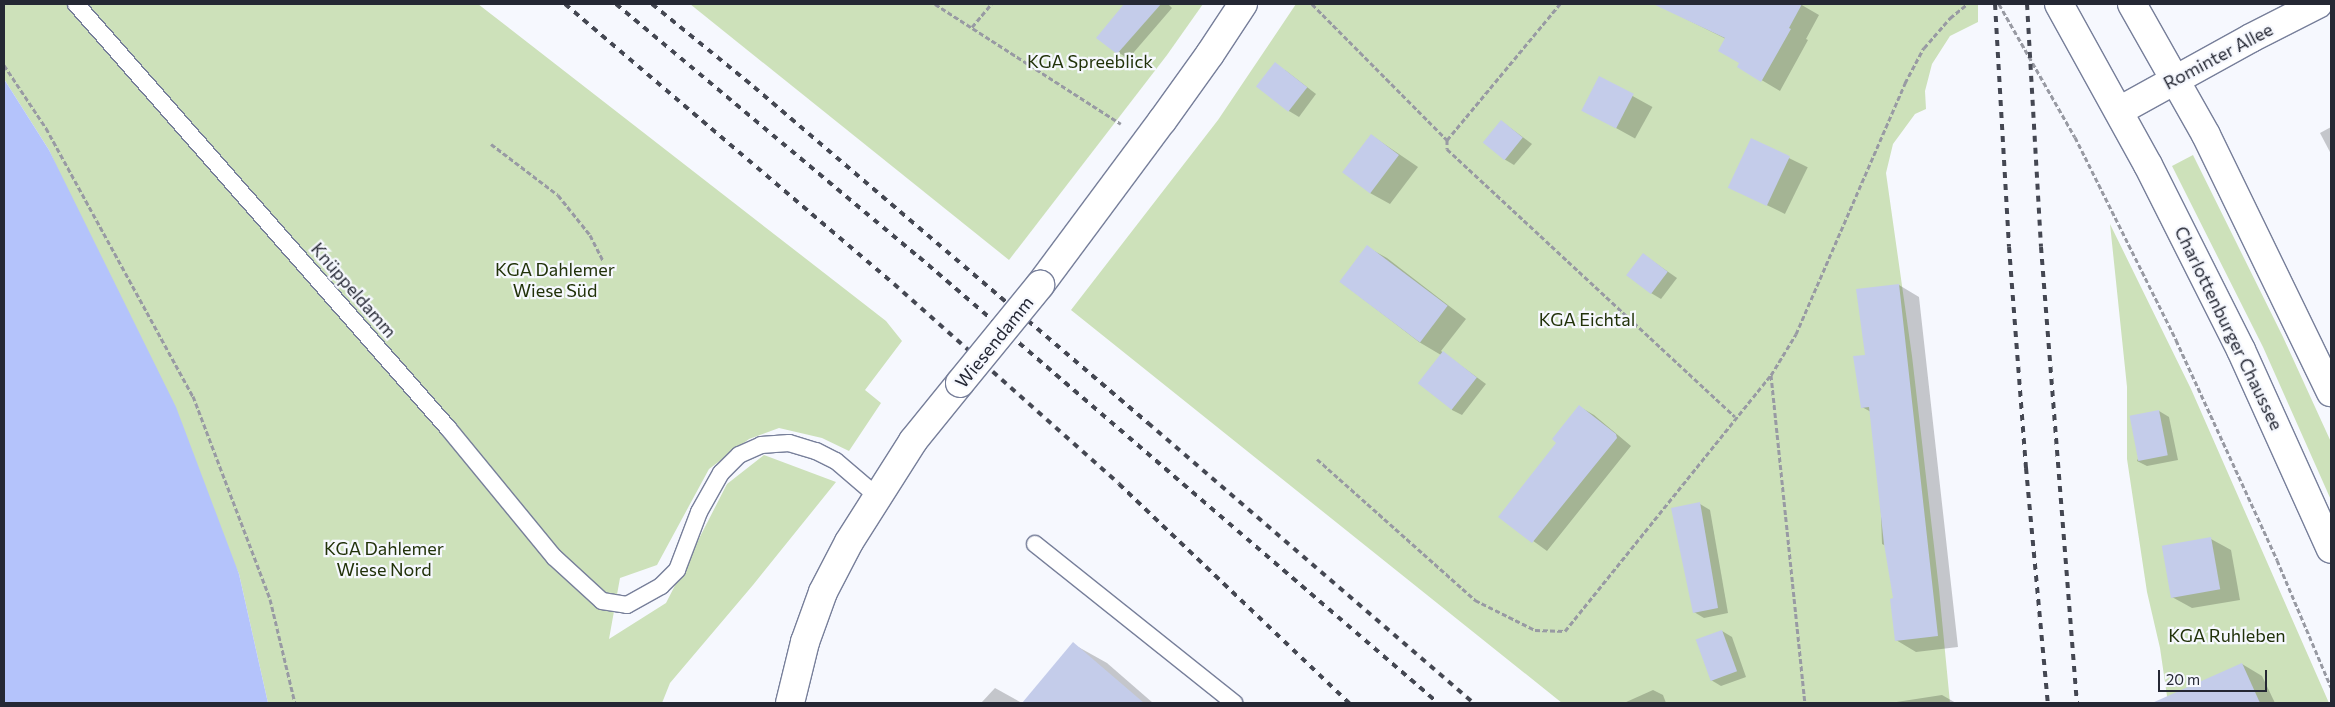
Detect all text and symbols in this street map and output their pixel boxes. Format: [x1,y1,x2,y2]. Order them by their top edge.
street label: Rominter Allee [2160,18,2276,94]
park label: KGA Spreeblick [1027,50,1153,72]
street label: Charlottenburger Chaussee [2170,223,2288,433]
street label: Knüppeldamm [307,238,401,342]
park label: KGA Dahlemer Wiese Süd [495,259,615,302]
street label: Wiesendamm [950,292,1038,392]
park label: KGA Eichtal [1539,308,1635,330]
park label: KGA Dahlemer Wiese Nord [324,538,444,580]
park label: KGA Ruhleben [2168,624,2286,646]
scale bar [2160,660,2269,692]
text: 20 m [2166,670,2200,688]

